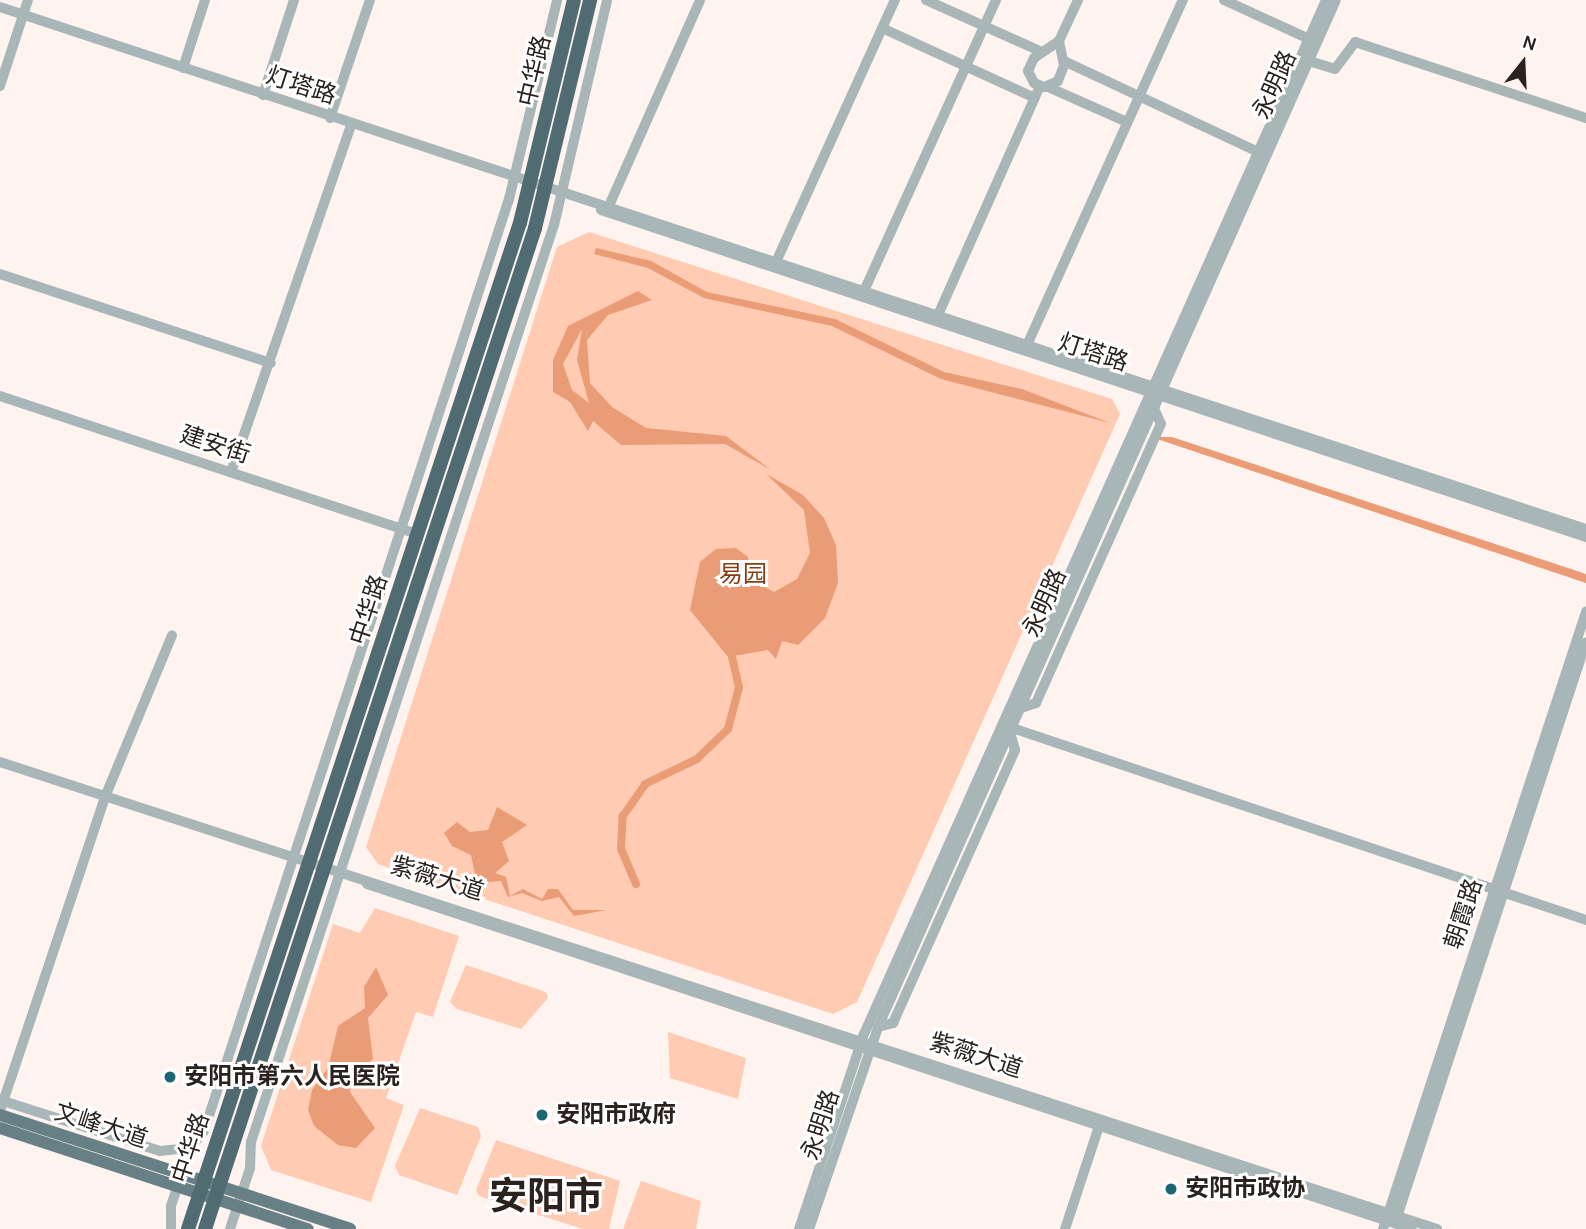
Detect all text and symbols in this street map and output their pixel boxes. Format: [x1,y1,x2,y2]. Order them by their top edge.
north arrow [1488,28,1558,98]
text: N [1520,30,1539,56]
street label: 中华路 [513,33,557,109]
street label: 永明路 [1247,46,1303,124]
street label: 灯塔路 [262,61,340,111]
street label: 灯塔路 [1054,328,1132,378]
street label: 建安街 [176,420,254,470]
park label: 易园 [719,561,767,589]
street label: 永明路 [1017,564,1073,642]
street label: 中华路 [344,571,394,649]
street label: 紫薇大道 [387,851,487,907]
street label: 朝霞路 [1439,875,1489,953]
street label: 紫薇大道 [926,1027,1026,1085]
place label: 安阳市第六人民医院 [184,1063,400,1091]
marker: 安阳市第六人民医院 [162,1069,178,1085]
street label: 永明路 [796,1086,846,1164]
street label: 文峰大道 [51,1097,151,1155]
place label: 安阳市政府 [556,1101,676,1129]
marker: 安阳市政府 [534,1107,550,1123]
street label: 中华路 [166,1109,216,1187]
district label: 安阳市 [489,1174,603,1220]
place label: 安阳市政协 [1185,1175,1305,1203]
marker: 安阳市政协 [1163,1181,1179,1197]

